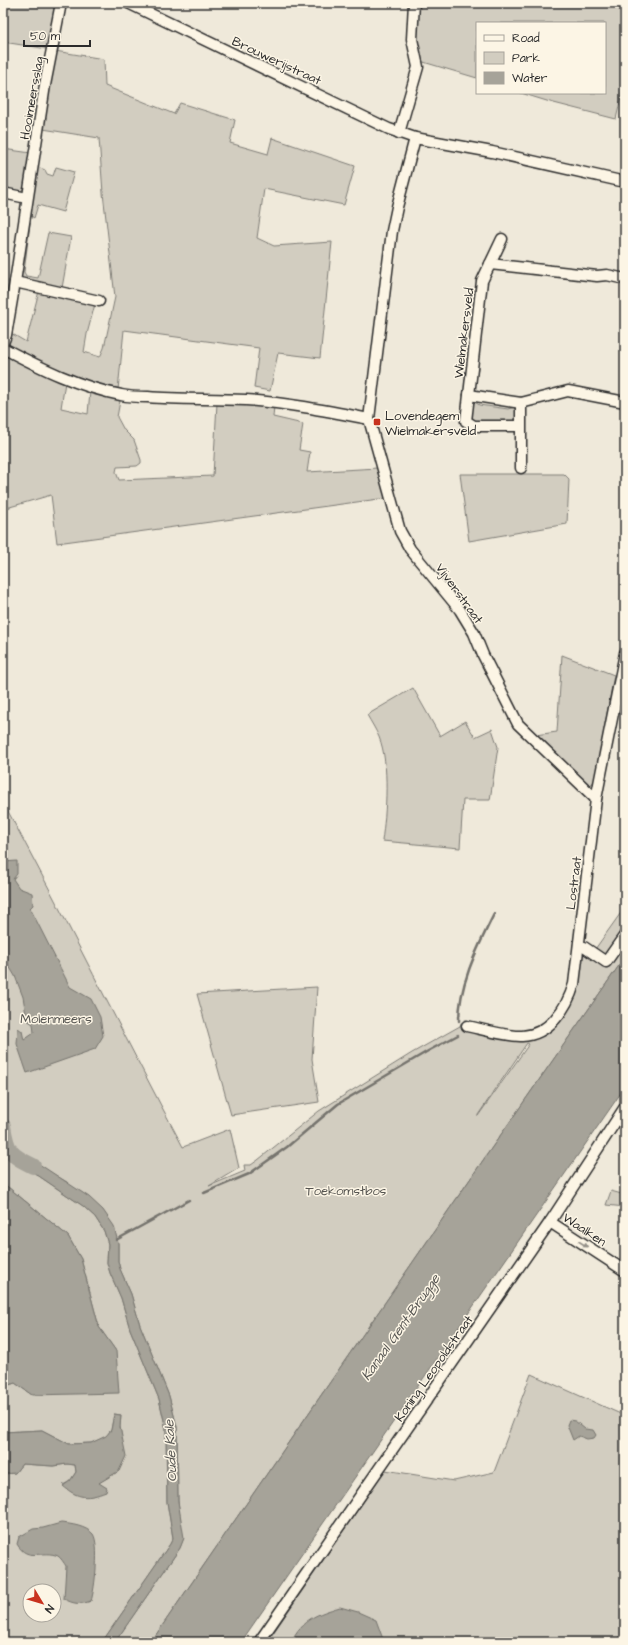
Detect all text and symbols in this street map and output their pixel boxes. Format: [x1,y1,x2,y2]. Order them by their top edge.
scale bar [24,22,90,48]
legend [476,22,606,94]
text: 50 m [30,28,61,45]
text: Road [512,30,540,47]
street label: Brouwerijstraat [229,32,325,90]
text: Park [512,50,540,67]
street label: Hooimeersslag [16,55,49,141]
text: Water [512,70,548,87]
street label: Wielmakersveld [450,286,479,379]
place label: Lovendegem Wielmakersveld [385,407,477,440]
marker: Lovendegem Wielmakersveld [372,417,382,427]
street label: Vijverstraat [431,560,488,628]
street label: Lostraat [562,855,586,911]
park label: Molenmeers [20,1010,92,1028]
park label: Toekomstbos [306,1182,387,1200]
street label: Waalken [559,1209,610,1251]
one-way arrow [578,1240,588,1248]
water label: Kanaal Gent-Brugge [357,1269,446,1385]
street label: Koning Leopoldstraat [390,1311,479,1426]
water label: Oude Kale [159,1418,183,1483]
north arrow [22,1583,62,1623]
text: N [41,1602,58,1616]

